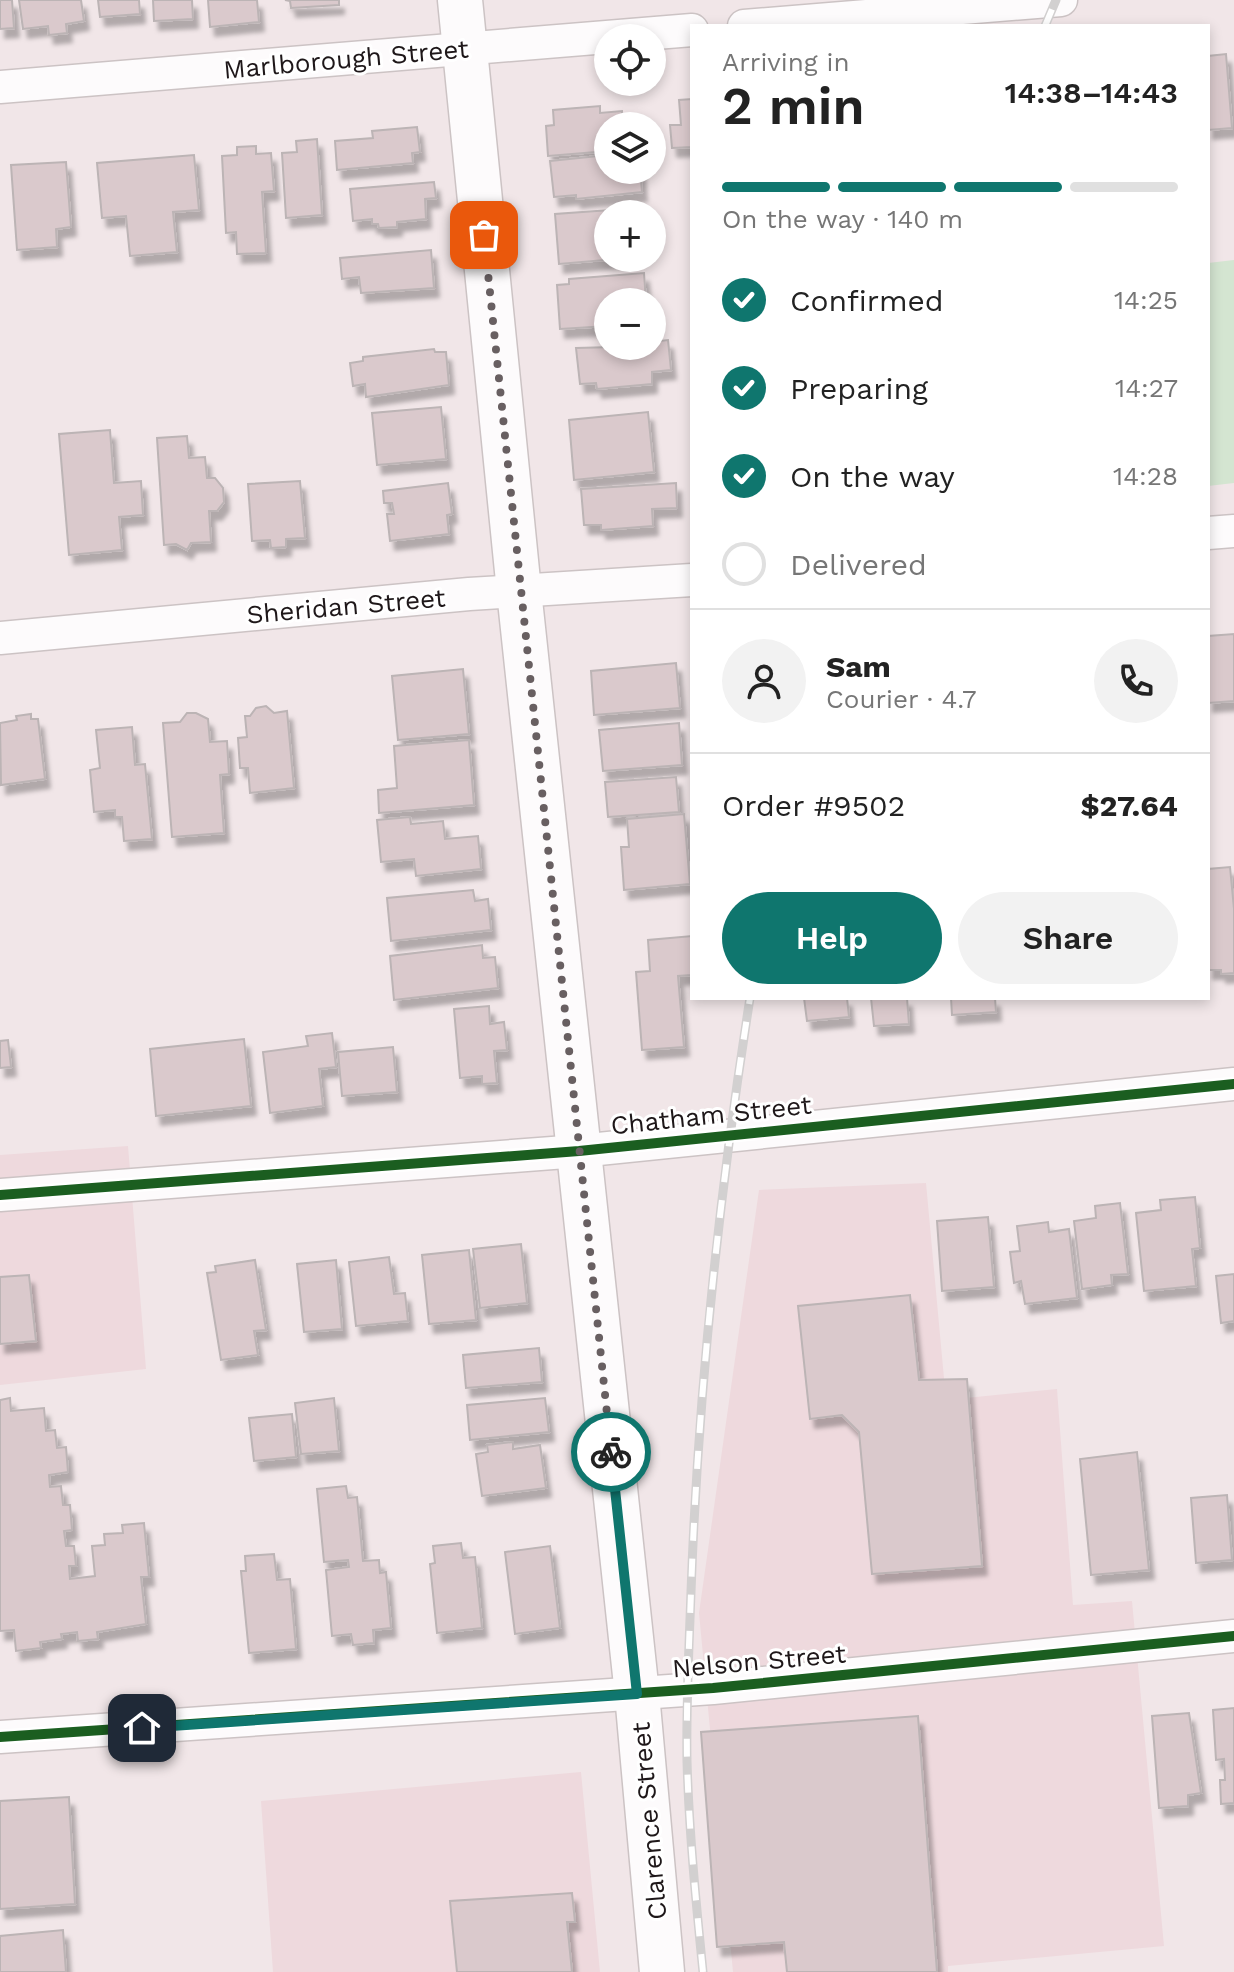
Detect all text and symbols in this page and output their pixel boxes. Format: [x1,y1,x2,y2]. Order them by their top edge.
map controls [594,24,666,360]
button: locate [594,24,666,96]
street label: Marlborough Street [222,33,470,85]
text: Arriving in [722,47,850,77]
text: 14:38–14:43 [1005,75,1178,110]
text: 2 min [722,76,865,137]
button: layers [594,112,666,184]
button: + [594,200,666,272]
pin [450,201,518,269]
text: On the way · 140 m [722,204,963,234]
icon: bag [462,213,506,257]
icon: check [722,278,766,322]
text: Confirmed [790,283,944,318]
text: 14:25 [1114,285,1178,315]
button: − [594,288,666,360]
icon: check [722,366,766,410]
text: Preparing [790,371,928,406]
text: 14:27 [1115,373,1178,403]
icon: check [722,454,766,498]
text: On the way [790,459,955,494]
text: 14:28 [1113,461,1178,491]
text: Delivered [790,547,927,582]
street label: Sheridan Street [245,582,447,630]
button: person [722,639,806,723]
button: phone [1094,639,1178,723]
text: Sam [826,649,891,684]
text: Courier · 4.7 [826,684,976,714]
text: Order #9502 [722,788,905,823]
text: $27.64 [1080,788,1178,823]
button: Help [722,892,942,984]
button: Share [958,892,1178,984]
street label: Chatham Street [609,1090,813,1140]
courier [571,1412,651,1492]
icon: bike [589,1430,633,1474]
street label: Nelson Street [671,1638,847,1684]
pin [108,1694,176,1762]
icon: home [120,1706,164,1750]
street label: Clarence Street [625,1721,673,1921]

